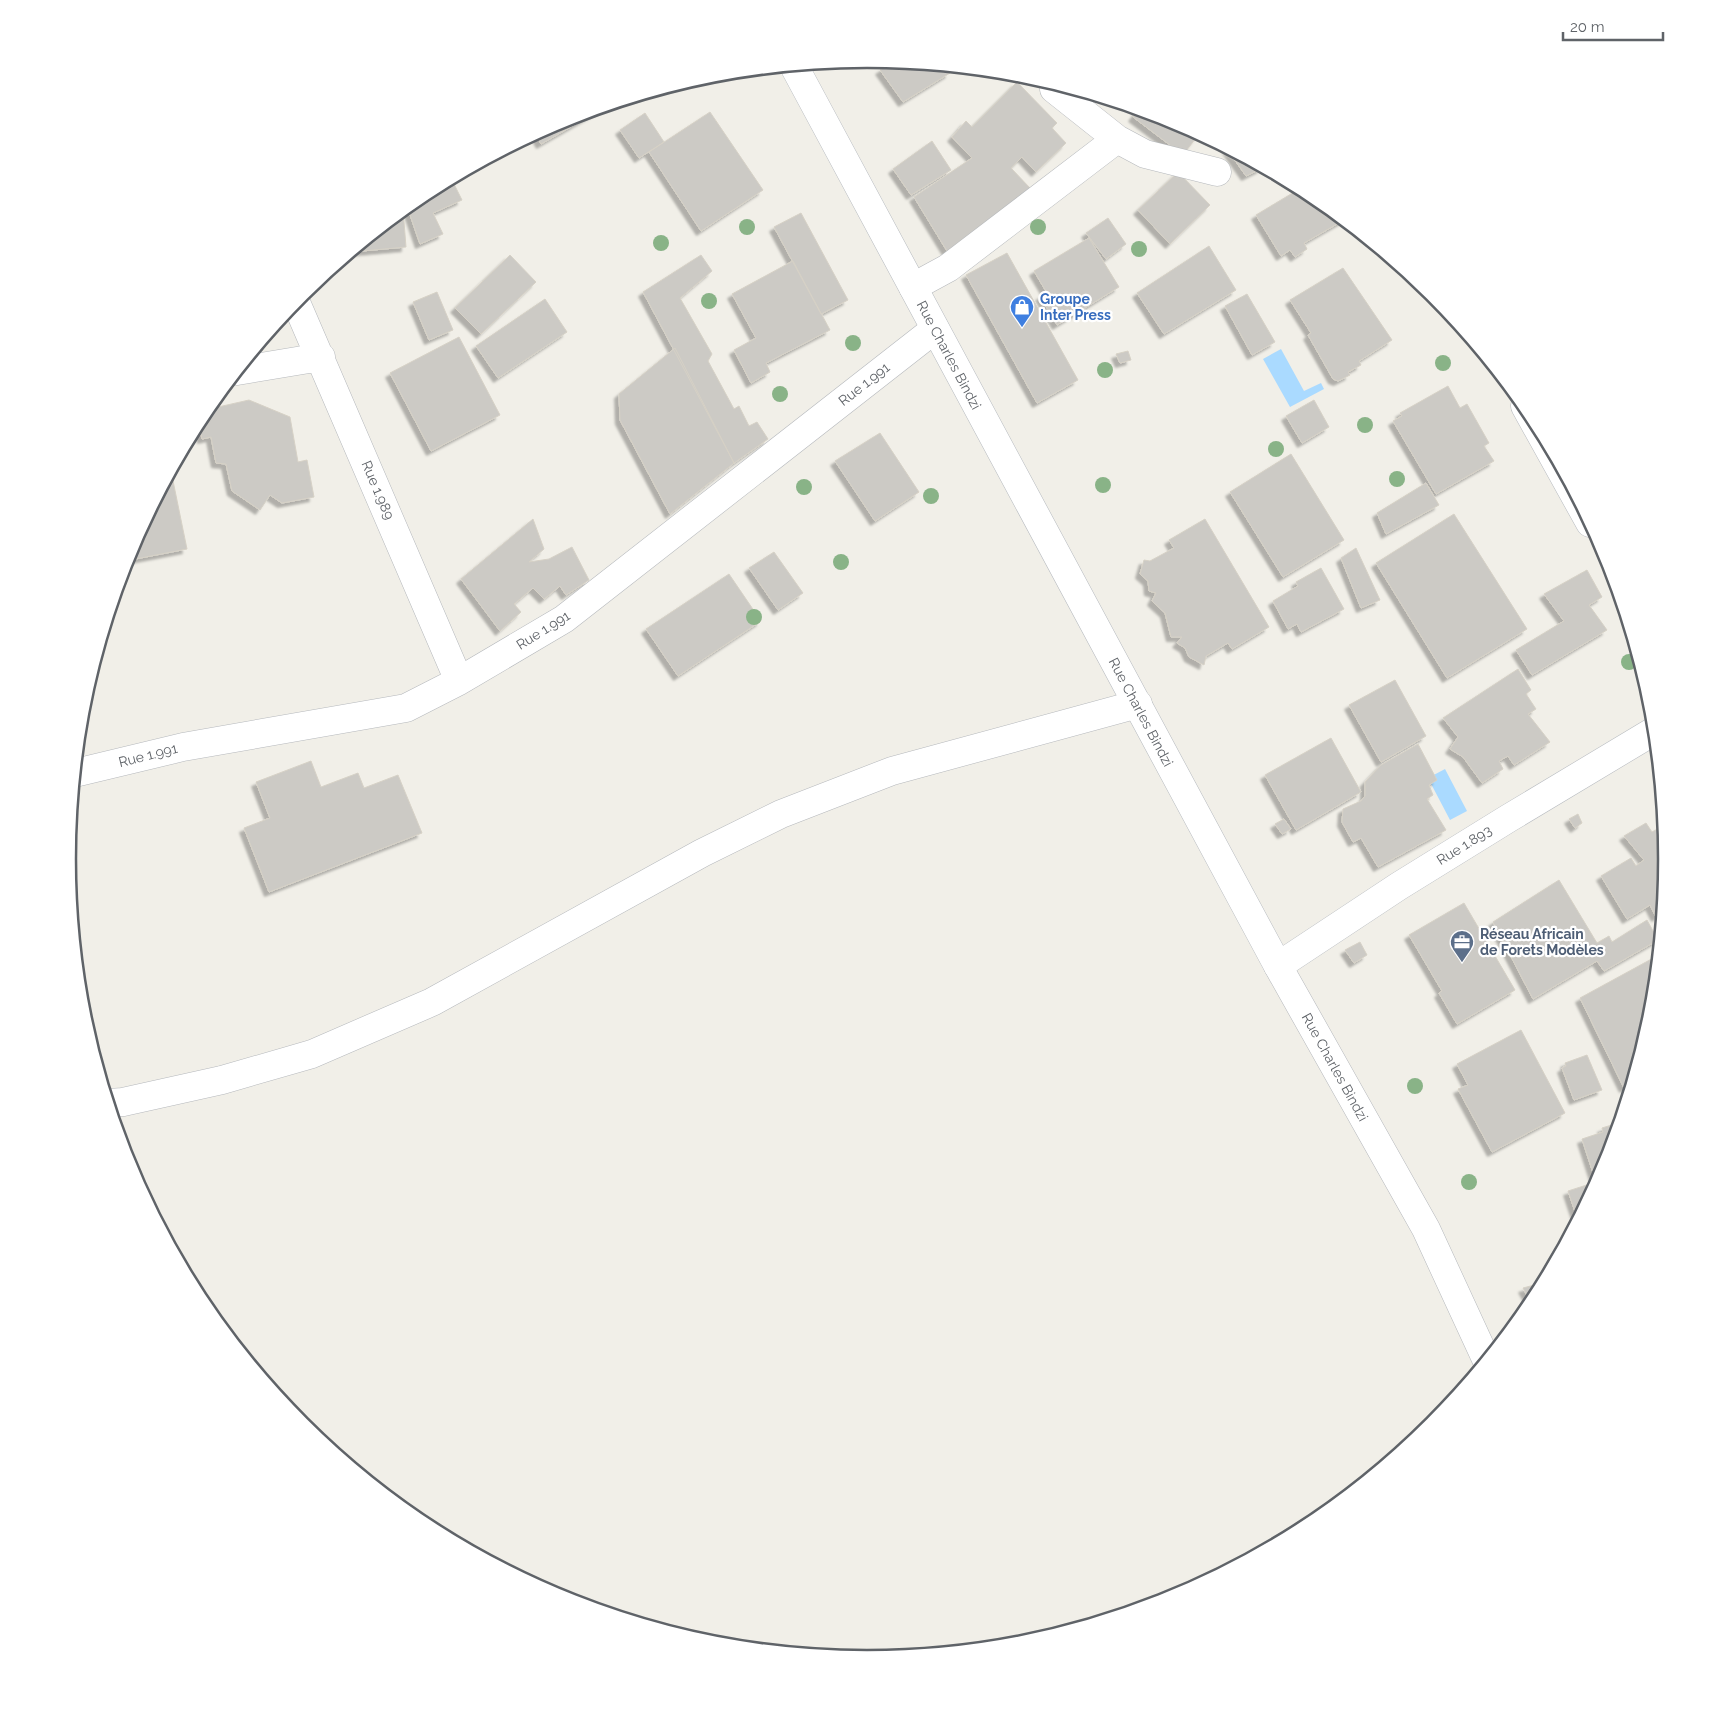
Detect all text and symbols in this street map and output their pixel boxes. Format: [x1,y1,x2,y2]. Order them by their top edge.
scale bar [1563,10,1663,42]
text: 20 m [1570,18,1605,36]
place label: Groupe Inter Press [1040,291,1111,323]
shop icon: Groupe Inter Press [1009,294,1035,328]
street label: Rue Charles Bindzi [914,298,984,412]
street label: Rue 1.991 [835,359,893,409]
street label: Rue 1.989 [358,458,398,522]
street label: Rue 1.991 [513,607,573,653]
street label: Rue Charles Bindzi [1106,655,1176,769]
street label: Rue 1.991 [117,740,179,770]
street label: Rue 1.893 [1434,822,1494,868]
place label: Réseau Africain de Forets Modèles [1480,926,1604,958]
office icon: Réseau Africain de Forets Modèles [1449,929,1475,963]
street label: Rue Charles Bindzi [1299,1010,1371,1124]

